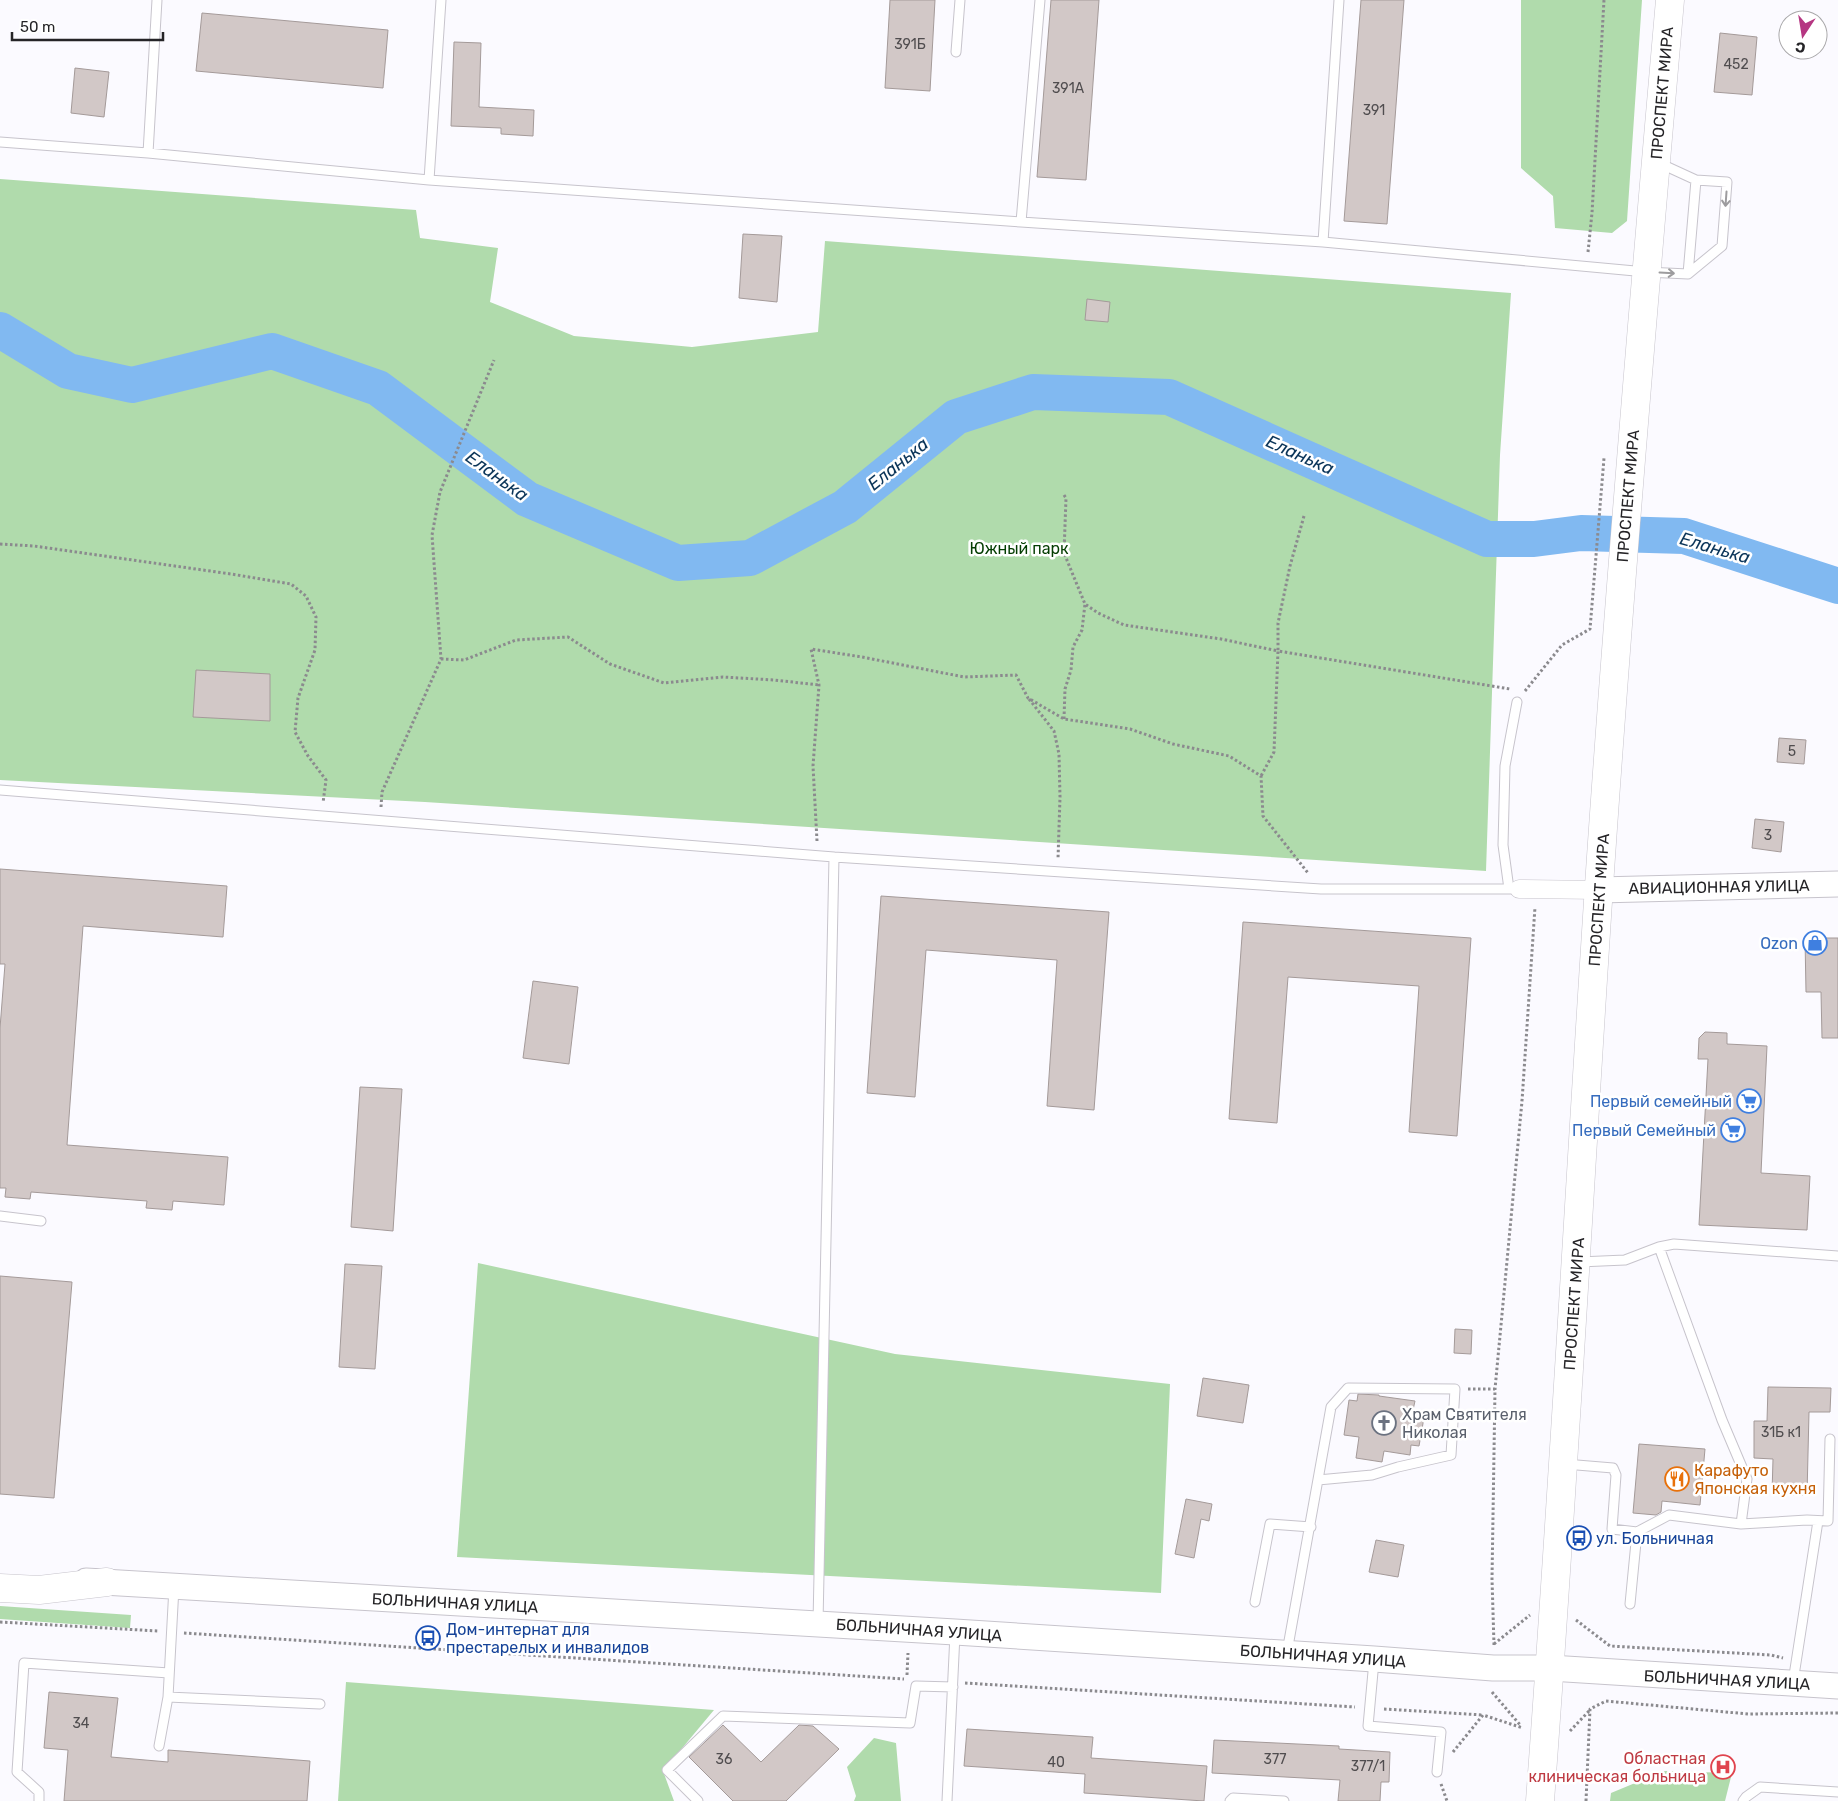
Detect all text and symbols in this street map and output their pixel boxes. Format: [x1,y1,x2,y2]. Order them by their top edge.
scale bar [12,10,164,42]
north arrow [1778,10,1828,60]
text: 50 m [20,18,55,36]
street label: ПРОСПЕКТ МИРА [1647,25,1677,160]
house number: 391Б [894,36,926,53]
text: С [1794,38,1807,57]
house number: 452 [1723,56,1749,73]
house number: 391А [1052,80,1085,97]
house number: 391 [1363,102,1385,119]
one-way arrow [1721,191,1730,207]
one-way arrow [1659,269,1675,278]
street label: ПРОСПЕКТ МИРА [1613,428,1643,563]
water label: Еланька [1263,430,1338,480]
water label: Еланька [863,433,933,495]
water label: Еланька [461,446,533,506]
water label: Еланька [1677,528,1753,569]
park label: Южный парк [969,539,1069,558]
house number: 5 [1788,743,1796,760]
house number: 3 [1764,827,1772,844]
street label: ПРОСПЕКТ МИРА [1585,833,1613,967]
street label: АВИАЦИОННАЯ УЛИЦА [1628,876,1810,898]
shop icon: Ozon [1802,930,1828,956]
place label: Ozon [1760,934,1798,953]
supermarket icon: Первый семейный [1736,1088,1762,1114]
place label: Первый семейный [1590,1092,1732,1111]
supermarket icon: Первый Семейный [1720,1117,1746,1143]
place label: Первый Семейный [1572,1121,1716,1140]
street label: ПРОСПЕКТ МИРА [1560,1237,1588,1371]
place label: Храм Святителя Николая [1402,1405,1527,1442]
church icon: Храм Святителя Николая [1371,1410,1397,1436]
house number: 31Б к1 [1761,1424,1801,1441]
place label: Карафуто Японская кухня [1694,1461,1816,1498]
restaurant icon: Карафуто Японская кухня [1664,1466,1690,1492]
bus stop icon: ул. Больничная [1566,1525,1592,1551]
place label: ул. Больничная [1596,1529,1714,1548]
street label: БОЛЬНИЧНАЯ УЛИЦА [371,1589,539,1617]
street label: БОЛЬНИЧНАЯ УЛИЦА [835,1615,1003,1645]
place label: Дом-интернат для престарелых и инвалидов [446,1620,649,1657]
bus stop icon: Дом-интернат для престарелых и инвалидов [415,1625,441,1651]
street label: БОЛЬНИЧНАЯ УЛИЦА [1239,1641,1407,1671]
street label: БОЛЬНИЧНАЯ УЛИЦА [1643,1666,1811,1694]
house number: 34 [72,1715,90,1732]
place label: Областная клиническая больница [1528,1749,1706,1786]
house number: 36 [716,1751,732,1768]
house number: 377 [1264,1751,1286,1768]
house number: 40 [1047,1754,1065,1771]
hospital icon: Областная клиническая больница [1710,1754,1736,1780]
house number: 377/1 [1351,1758,1385,1775]

